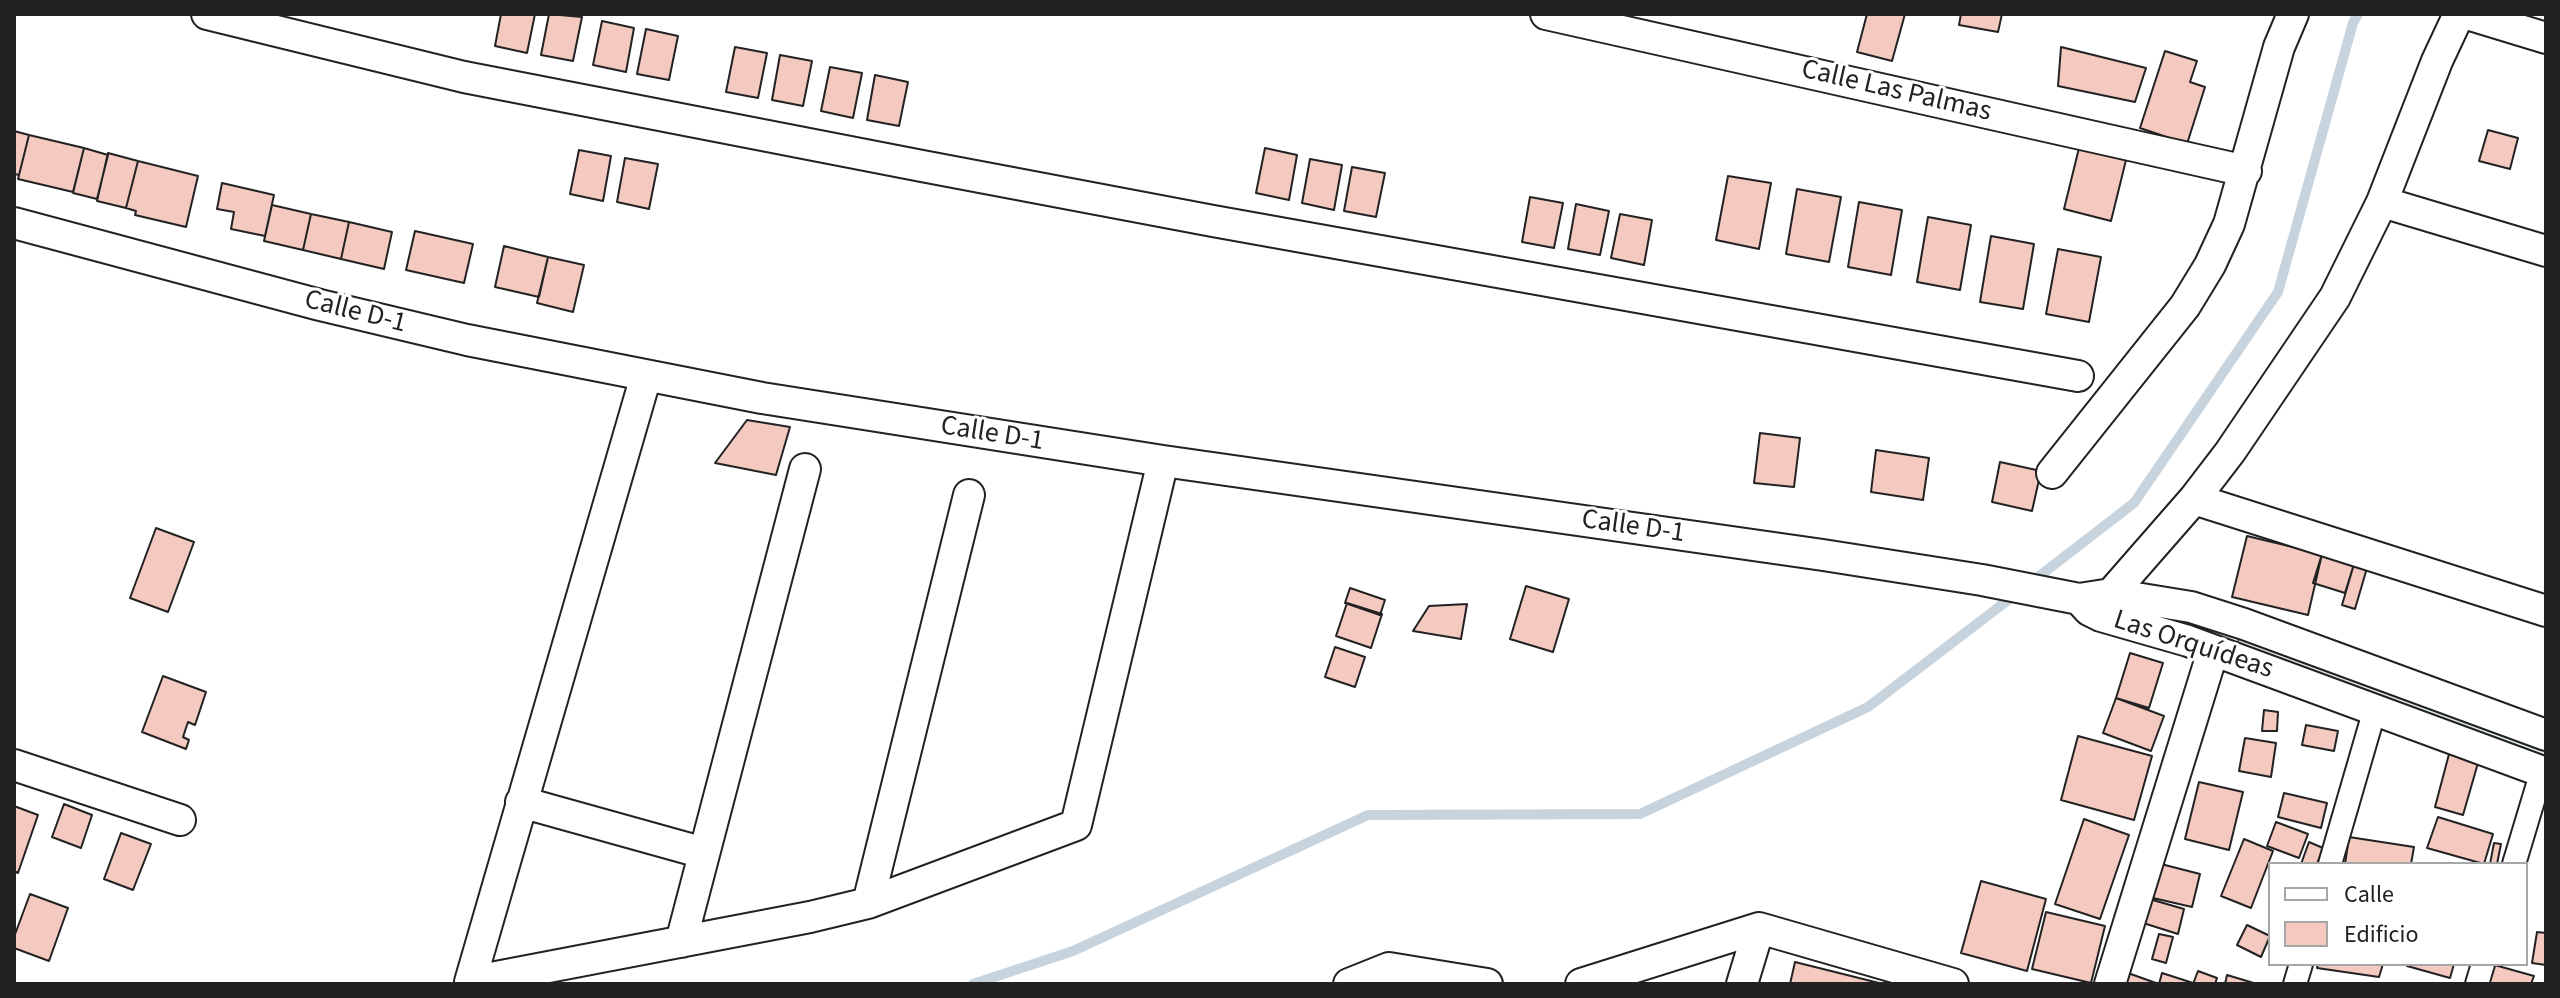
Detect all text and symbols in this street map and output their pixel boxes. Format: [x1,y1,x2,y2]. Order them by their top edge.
street label: Calle Las Palmas [1798,54,1994,130]
street label: Calle D-1 [301,284,409,342]
street label: Calle D-1 [938,410,1046,460]
street label: Calle D-1 [1579,504,1687,552]
street label: Las Orquídeas [2109,604,2277,688]
legend [2268,862,2528,966]
text: Calle [2344,877,2394,912]
text: Edificio [2344,917,2418,952]

